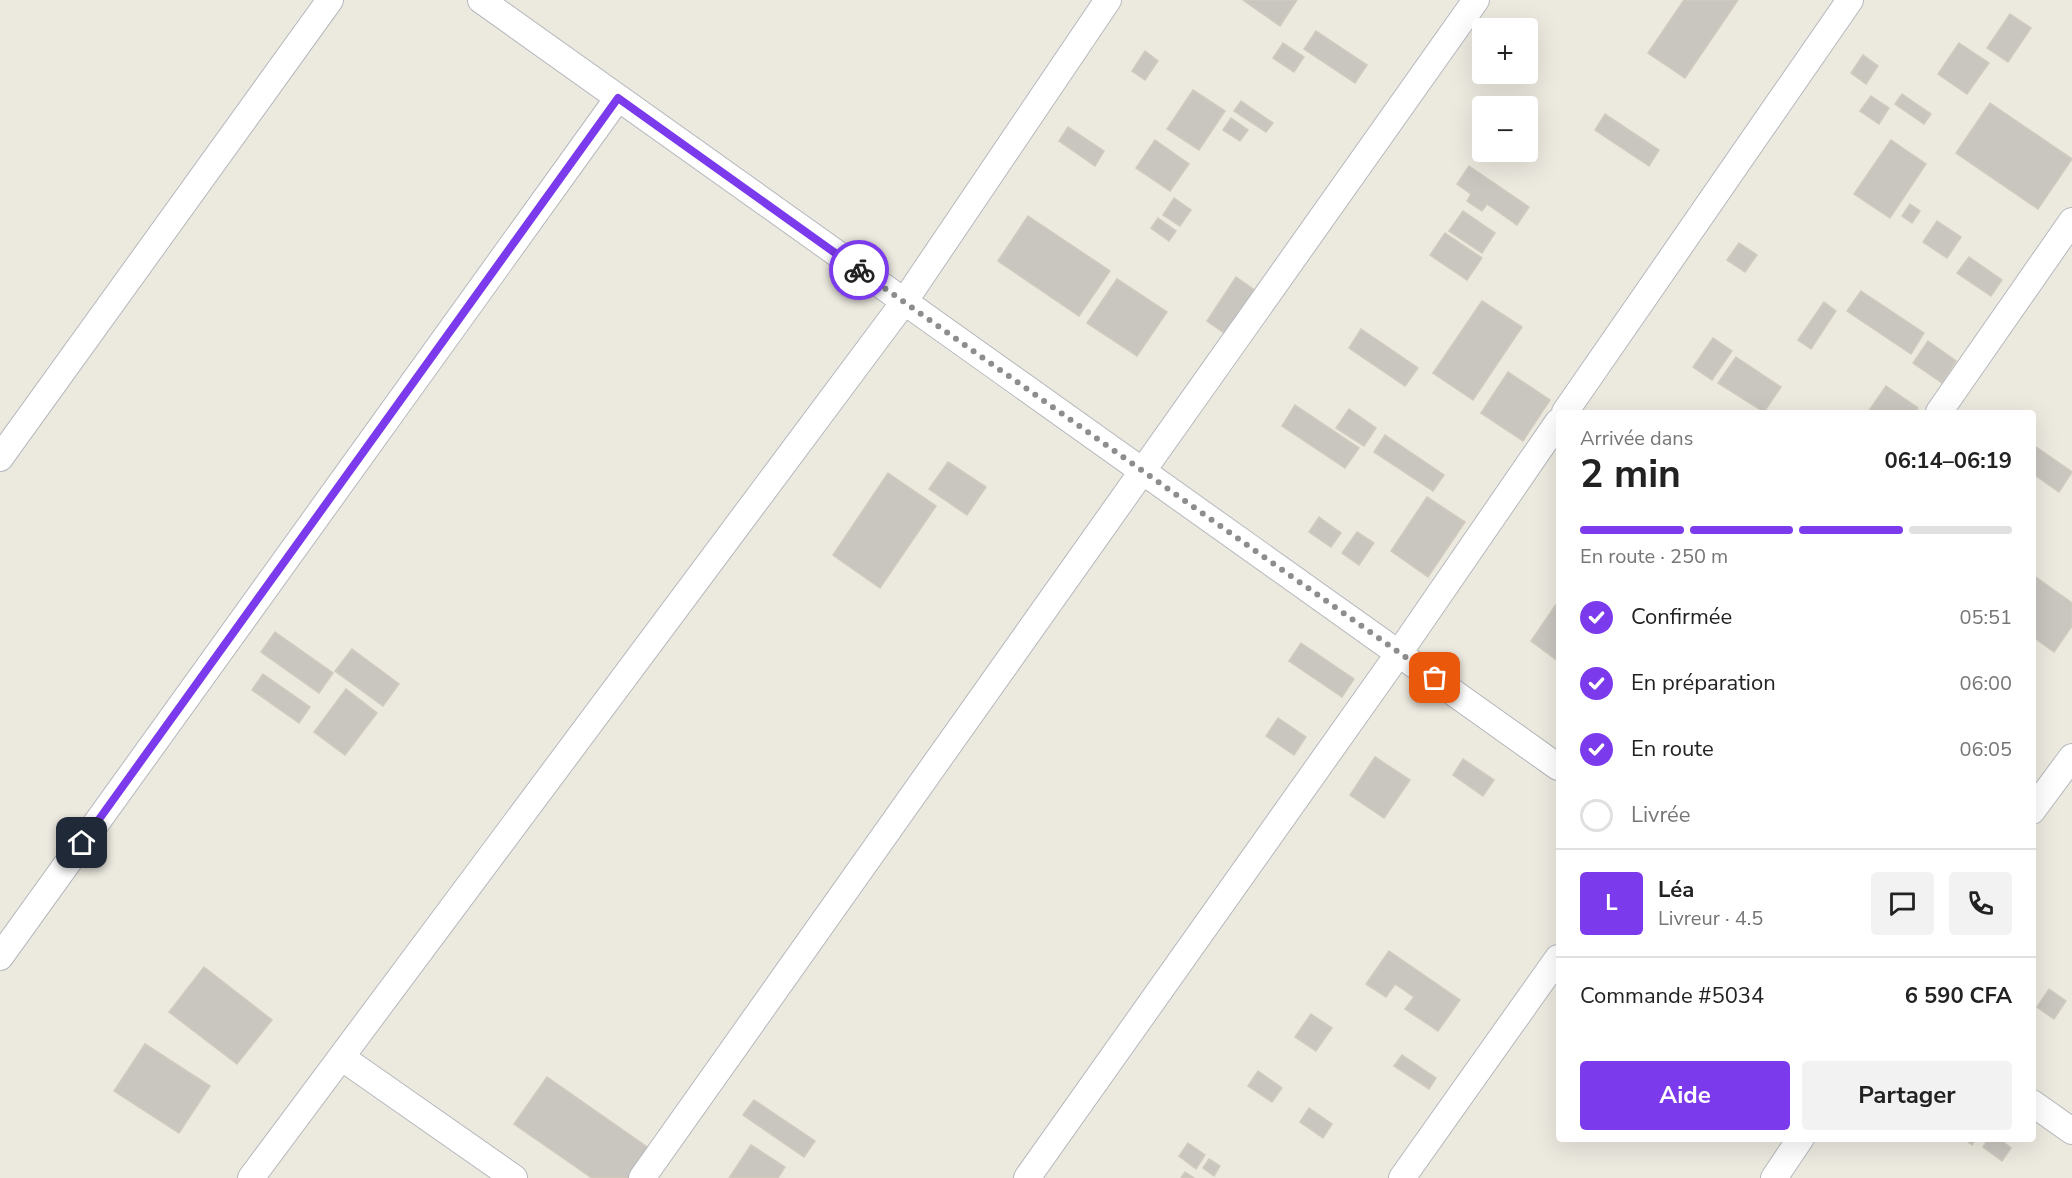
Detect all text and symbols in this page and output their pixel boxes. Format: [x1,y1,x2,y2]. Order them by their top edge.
map controls [1472,18,1538,162]
button: + [1472,18,1538,84]
button: − [1472,96,1538,162]
courier [829,240,889,300]
icon: bike [843,254,876,287]
text: Arrivée dans [1580,425,1693,452]
text: 06:14–06:19 [1884,446,2012,476]
text: 2 min [1580,448,1681,501]
text: En route · 250 m [1580,543,1728,570]
icon: check [1580,601,1613,634]
text: Confirmée [1631,602,1732,632]
text: 05:51 [1959,604,2012,631]
pin [1409,652,1460,703]
icon: bag [1418,661,1451,694]
icon: check [1580,667,1613,700]
text: En préparation [1631,668,1776,698]
text: 06:00 [1959,670,2012,697]
icon: check [1580,733,1613,766]
text: En route [1631,734,1714,764]
text: 06:05 [1959,736,2012,763]
text: Livrée [1631,800,1691,830]
pin [56,817,107,868]
icon: home [65,826,98,859]
button: chat [1871,872,1934,935]
button: phone [1949,872,2012,935]
text: Léa [1658,875,1694,905]
text: L [1605,888,1618,918]
text: Livreur · 4.5 [1658,905,1763,932]
text: Commande #5034 [1580,981,1764,1011]
text: 6 590 CFA [1905,981,2012,1011]
button: Aide [1580,1061,1790,1130]
button: Partager [1802,1061,2012,1130]

